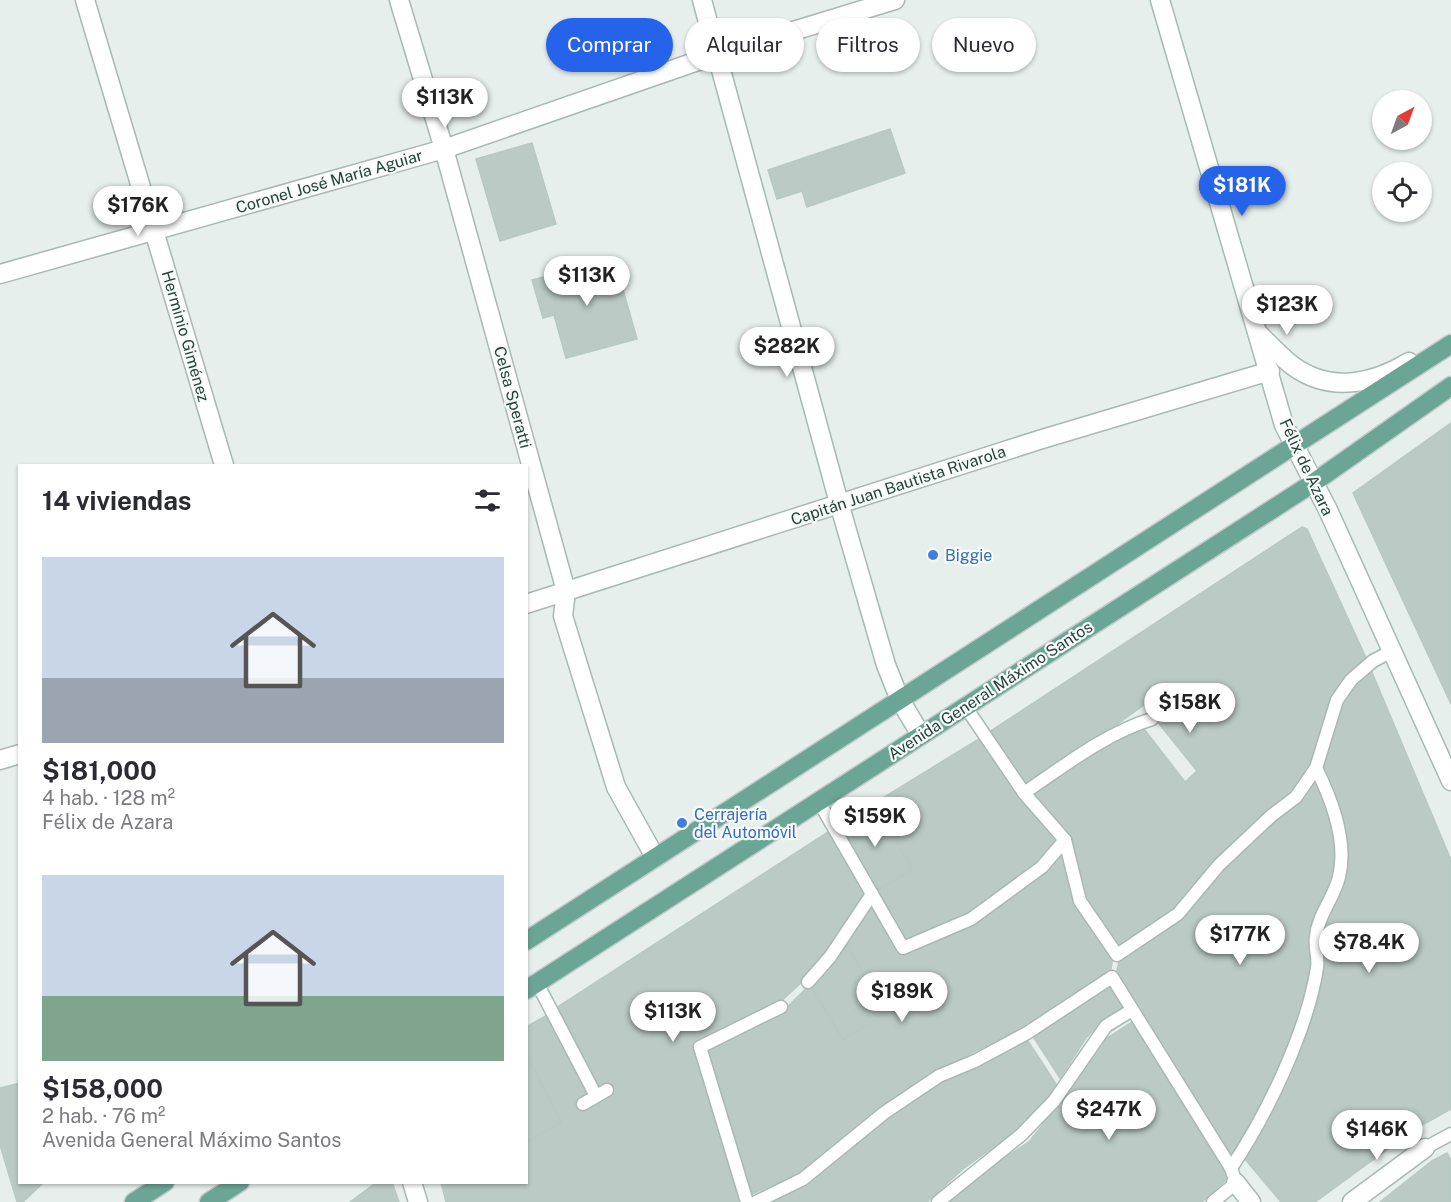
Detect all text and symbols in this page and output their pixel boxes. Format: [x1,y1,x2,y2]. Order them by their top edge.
chip: Comprar [546,18,673,72]
chip: Alquilar [685,18,804,72]
chip: Filtros [816,18,920,72]
chip: Nuevo [932,18,1036,72]
pin: $113K [403,78,487,129]
text: $113K [416,85,474,109]
north arrow [1372,90,1432,150]
map controls [1372,90,1432,222]
street label: Coronel José María Aguiar [234,146,425,217]
button: locate [1372,162,1432,222]
pin: $181K [1200,166,1284,217]
text: $181K [1213,173,1271,197]
pin: $176K [96,186,180,237]
text: $176K [107,193,169,217]
pin: $113K [545,256,629,307]
text: $113K [558,263,616,287]
street label: Herminio Giménez [158,268,213,404]
pin: $123K [1245,285,1329,336]
text: $123K [1256,292,1318,316]
pin: $282K [745,327,829,378]
text: $282K [754,334,820,358]
street label: Celsa Speratti [490,344,535,450]
street label: Félix de Azara [1276,416,1337,519]
street label: Capitán Juan Bautista Rivarola [788,442,1008,529]
icon: filters [471,484,504,517]
text: 14 viviendas [42,485,191,516]
place label: Biggie [945,546,992,565]
marker: Biggie [926,548,940,562]
icon: home [219,596,327,704]
street label: Avenida General Máximo Santos [885,617,1096,764]
pin: $158K [1148,683,1232,734]
text: $158K [1158,690,1222,714]
text: $181,000 [42,755,157,786]
text: 4 hab. · 128 m² [42,786,175,810]
pin: $159K [833,797,917,848]
text: $159K [843,804,907,828]
place label: Cerrajería del Automóvil [694,805,797,842]
text: Félix de Azara [42,810,173,834]
marker: Cerrajería del Automóvil [675,816,689,830]
icon: home [219,914,327,1022]
pin: $177K [1198,915,1282,966]
text: $177K [1209,922,1271,946]
pin: $78.4K [1320,923,1418,974]
text: $78.4K [1333,930,1405,954]
pin: $189K [860,972,944,1023]
text: $189K [870,979,934,1003]
pin: $113K [631,992,715,1043]
text: $113K [644,999,702,1023]
text: $158,000 [42,1073,163,1104]
pin: $247K [1067,1090,1151,1141]
text: $247K [1076,1097,1142,1121]
text: 2 hab. · 76 m² [42,1104,165,1128]
pin: $146K [1335,1110,1419,1161]
text: $146K [1346,1117,1408,1141]
text: Avenida General Máximo Santos [42,1128,341,1152]

